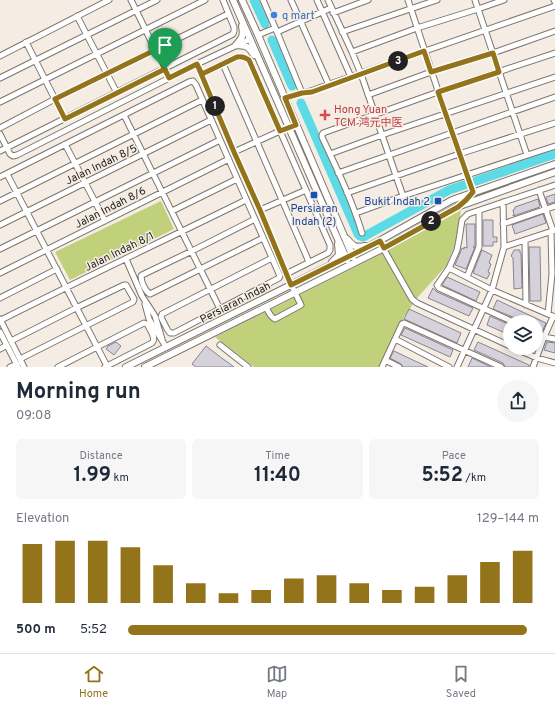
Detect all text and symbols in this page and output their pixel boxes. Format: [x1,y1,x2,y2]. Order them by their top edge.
place label: q mart [282,9,315,23]
marker: q mart [269,10,279,20]
pin [148,28,182,69]
icon: arrive [154,34,176,56]
pin: 3 [388,51,408,71]
text: 3 [395,54,401,68]
pin: 1 [205,96,225,116]
text: 1 [213,99,217,113]
place label: Hong Yuan TCM 鸿元中医 [334,103,402,130]
marker: Hong Yuan TCM 鸿元中医 [319,109,331,121]
street label: Jalan Indah 8/5 [63,141,140,188]
street label: Jalan Indah 8/6 [73,184,148,232]
marker: Persiaran Indah (2) [309,190,319,200]
place label: Bukit Indah 2 [364,195,430,209]
marker: Bukit Indah 2 [433,196,443,206]
place label: Persiaran Indah (2) [290,202,338,229]
pin: 2 [421,211,441,231]
text: 2 [428,214,434,228]
street label: Jalan Indah 8/1 [82,229,156,275]
street label: Persiaran Indah [198,279,273,327]
map controls [503,315,543,355]
button: layers [503,315,543,355]
text: Morning run [16,379,141,406]
button: share [497,380,539,422]
text: 09:08 [16,408,51,424]
text: Distance [80,449,123,463]
text: Time [265,449,290,463]
text: Pace [442,449,466,463]
text: 1.99 [73,463,111,489]
text: 11:40 [254,463,301,489]
text: 5:52 [421,463,463,489]
text: km [111,471,129,485]
text: /km [463,471,486,485]
text: Elevation [16,511,69,527]
text: 129–144 m [477,511,539,527]
text: 500 m [16,622,56,638]
text: 5:52 [80,622,107,638]
tab: Home [79,663,108,701]
tab: Map [266,663,288,701]
tab: Saved [446,663,476,701]

